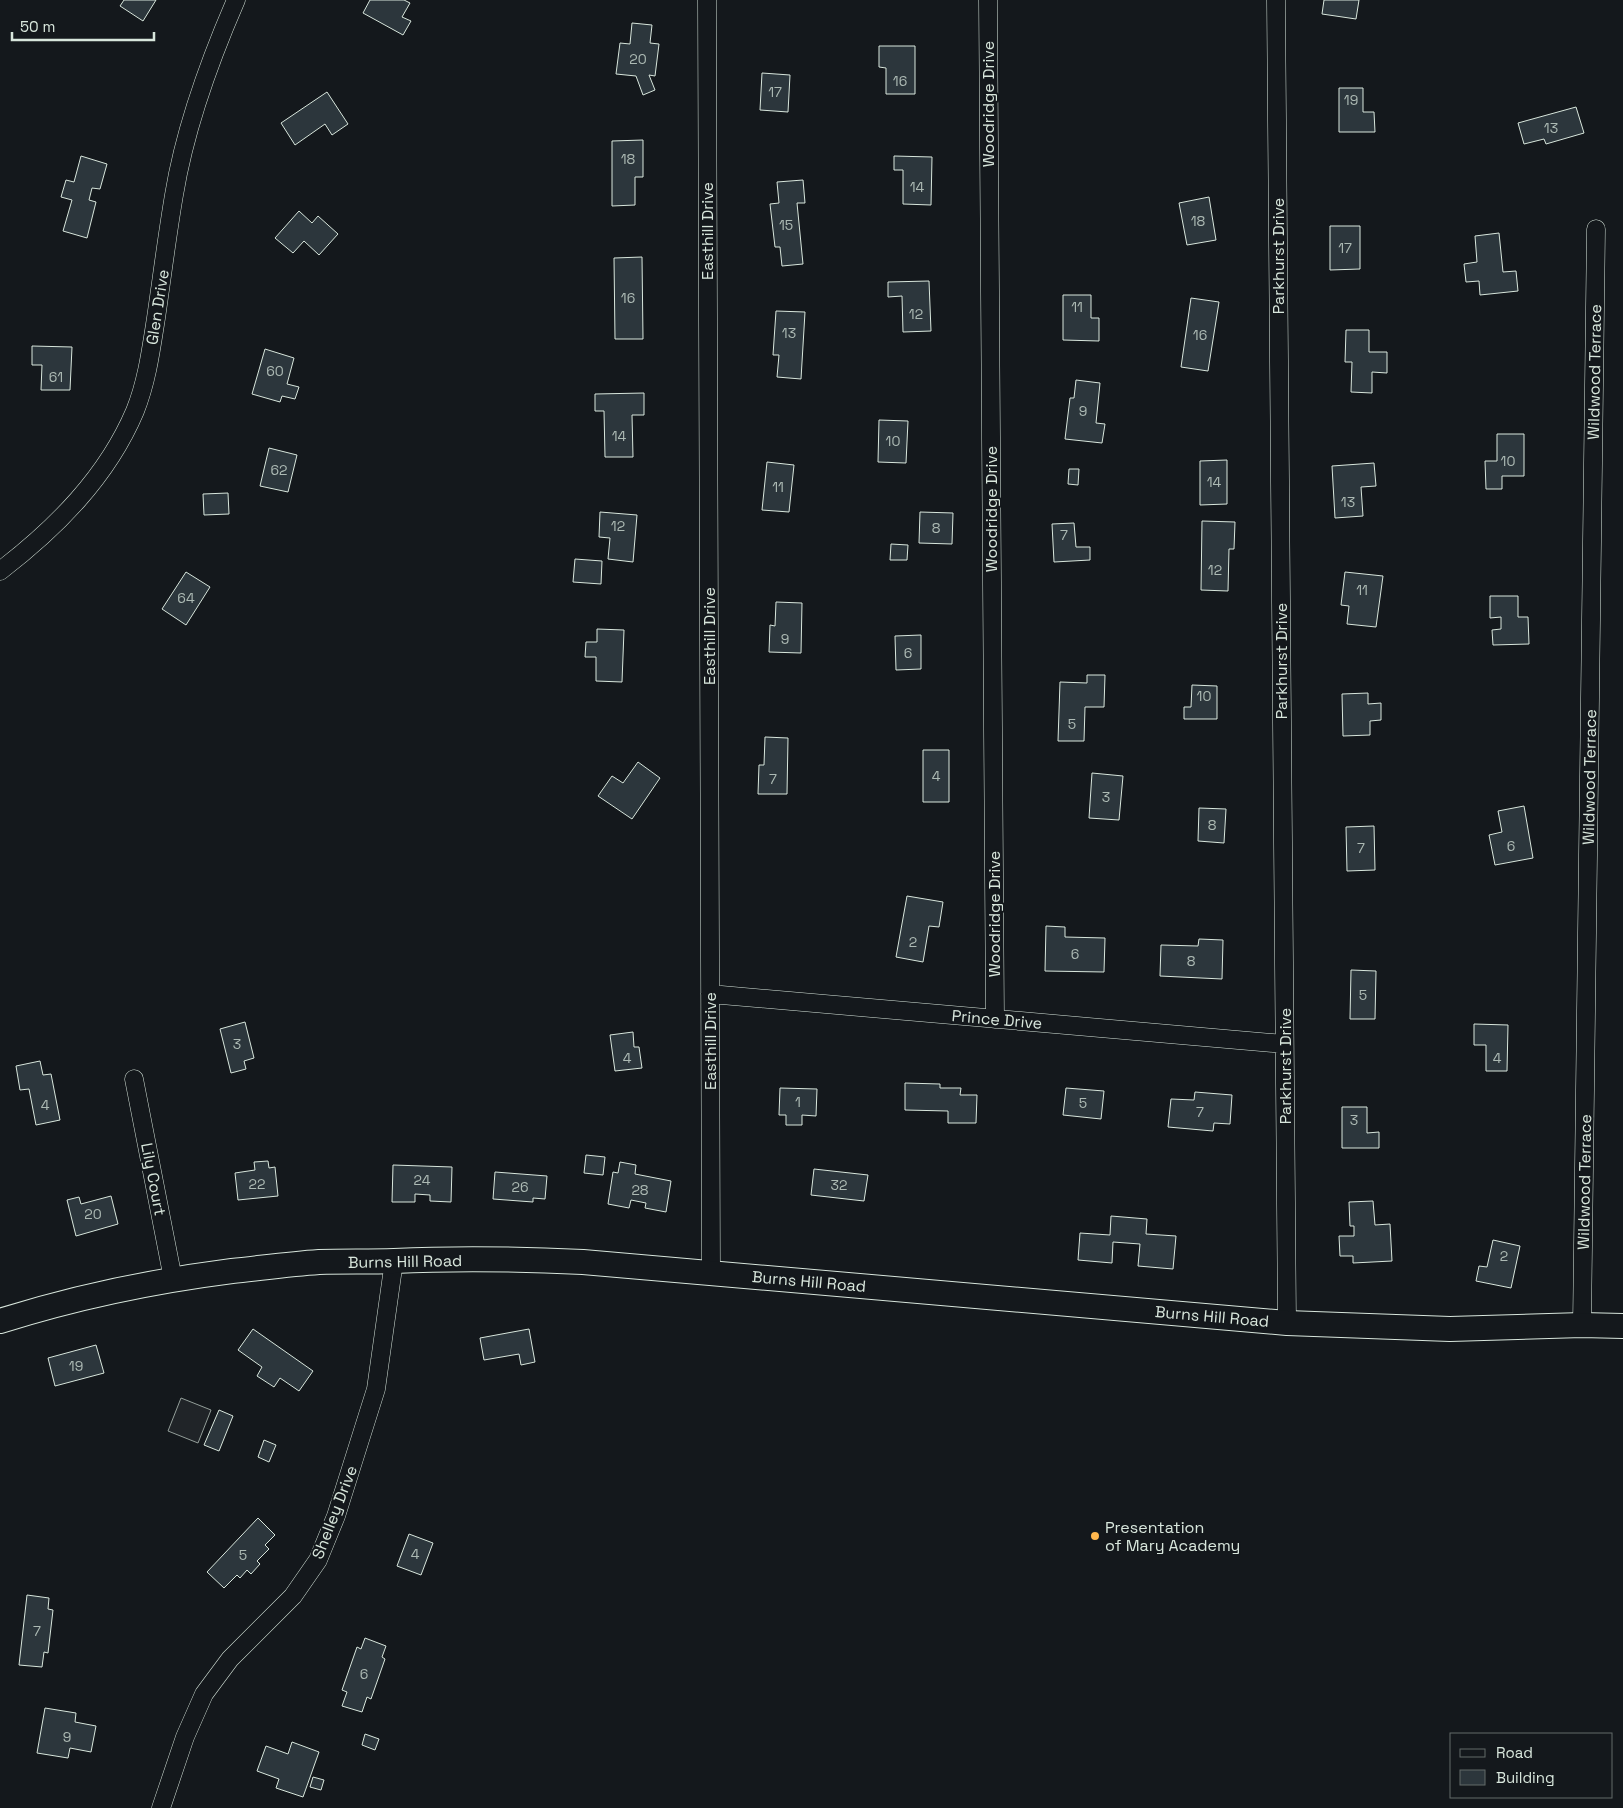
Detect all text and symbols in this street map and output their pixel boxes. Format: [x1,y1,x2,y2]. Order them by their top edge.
scale bar [12,10,155,42]
text: 50 m [20,17,55,36]
street label: Woodridge Drive [978,41,999,167]
house number: 20 [629,50,647,68]
house number: 16 [893,72,907,90]
house number: 17 [768,83,782,101]
house number: 19 [1344,91,1358,109]
house number: 13 [1544,119,1558,137]
house number: 18 [621,150,636,168]
house number: 14 [910,178,925,196]
street label: Easthill Drive [697,182,718,280]
street label: Parkhurst Drive [1268,198,1289,314]
house number: 18 [1191,212,1206,230]
house number: 15 [779,216,793,234]
house number: 17 [1338,239,1352,257]
street label: Glen Drive [141,268,174,346]
house number: 16 [621,289,635,307]
house number: 11 [1071,298,1083,316]
street label: Wildwood Terrace [1583,304,1606,440]
house number: 12 [909,305,923,323]
house number: 13 [782,324,796,342]
house number: 16 [1193,326,1207,344]
house number: 60 [266,362,284,380]
house number: 61 [49,368,63,386]
house number: 9 [1079,402,1087,420]
house number: 14 [612,427,627,445]
house number: 10 [886,432,900,450]
street label: Woodridge Drive [981,446,1002,572]
house number: 10 [1501,452,1515,470]
house number: 62 [271,461,287,479]
house number: 14 [1207,473,1222,491]
house number: 11 [772,478,784,496]
house number: 13 [1341,493,1355,511]
house number: 12 [611,517,625,535]
house number: 8 [932,519,941,537]
house number: 7 [1060,526,1068,544]
house number: 12 [1208,561,1222,579]
house number: 11 [1356,581,1368,599]
street label: Easthill Drive [699,587,720,685]
house number: 64 [177,589,195,607]
street label: Parkhurst Drive [1271,603,1292,719]
house number: 9 [781,630,789,648]
house number: 6 [904,644,912,662]
house number: 10 [1197,687,1211,705]
street label: Wildwood Terrace [1578,709,1601,845]
house number: 5 [1068,715,1076,733]
house number: 4 [932,767,941,785]
house number: 7 [769,770,777,788]
house number: 3 [1102,788,1110,806]
house number: 8 [1208,816,1217,834]
house number: 6 [1507,837,1515,855]
house number: 7 [1357,839,1365,857]
street label: Woodridge Drive [984,851,1005,977]
house number: 2 [909,933,917,951]
house number: 6 [1071,945,1079,963]
house number: 8 [1187,952,1196,970]
house number: 5 [1359,986,1367,1004]
street label: Easthill Drive [700,992,721,1090]
street label: Prince Drive [951,1005,1043,1034]
street label: Parkhurst Drive [1275,1008,1296,1124]
house number: 3 [233,1035,241,1053]
house number: 4 [623,1049,632,1067]
house number: 4 [1493,1049,1502,1067]
house number: 1 [795,1093,801,1111]
house number: 5 [1079,1094,1087,1112]
house number: 4 [41,1096,50,1114]
house number: 7 [1196,1103,1204,1121]
house number: 3 [1350,1111,1358,1129]
street label: Wildwood Terrace [1573,1114,1596,1250]
street label: Lily Court [136,1141,171,1217]
house number: 24 [414,1171,431,1189]
house number: 22 [249,1175,265,1193]
house number: 32 [831,1176,847,1194]
house number: 26 [511,1178,529,1196]
house number: 28 [631,1181,649,1199]
house number: 20 [84,1205,102,1223]
house number: 2 [1500,1247,1508,1265]
street label: Burns Hill Road [348,1250,462,1273]
street label: Burns Hill Road [751,1266,867,1297]
street label: Burns Hill Road [1154,1301,1270,1332]
house number: 19 [69,1357,83,1375]
street label: Shelley Drive [307,1462,362,1562]
place label: Presentation of Mary Academy [1105,1517,1240,1556]
marker: Presentation of Mary Academy [1089,1530,1101,1542]
house number: 4 [411,1545,420,1563]
house number: 5 [239,1546,247,1564]
house number: 7 [33,1622,41,1640]
house number: 6 [360,1665,368,1683]
house number: 9 [63,1728,71,1746]
legend [1450,1733,1613,1798]
text: Road [1496,1743,1533,1762]
text: Building [1496,1768,1555,1787]

